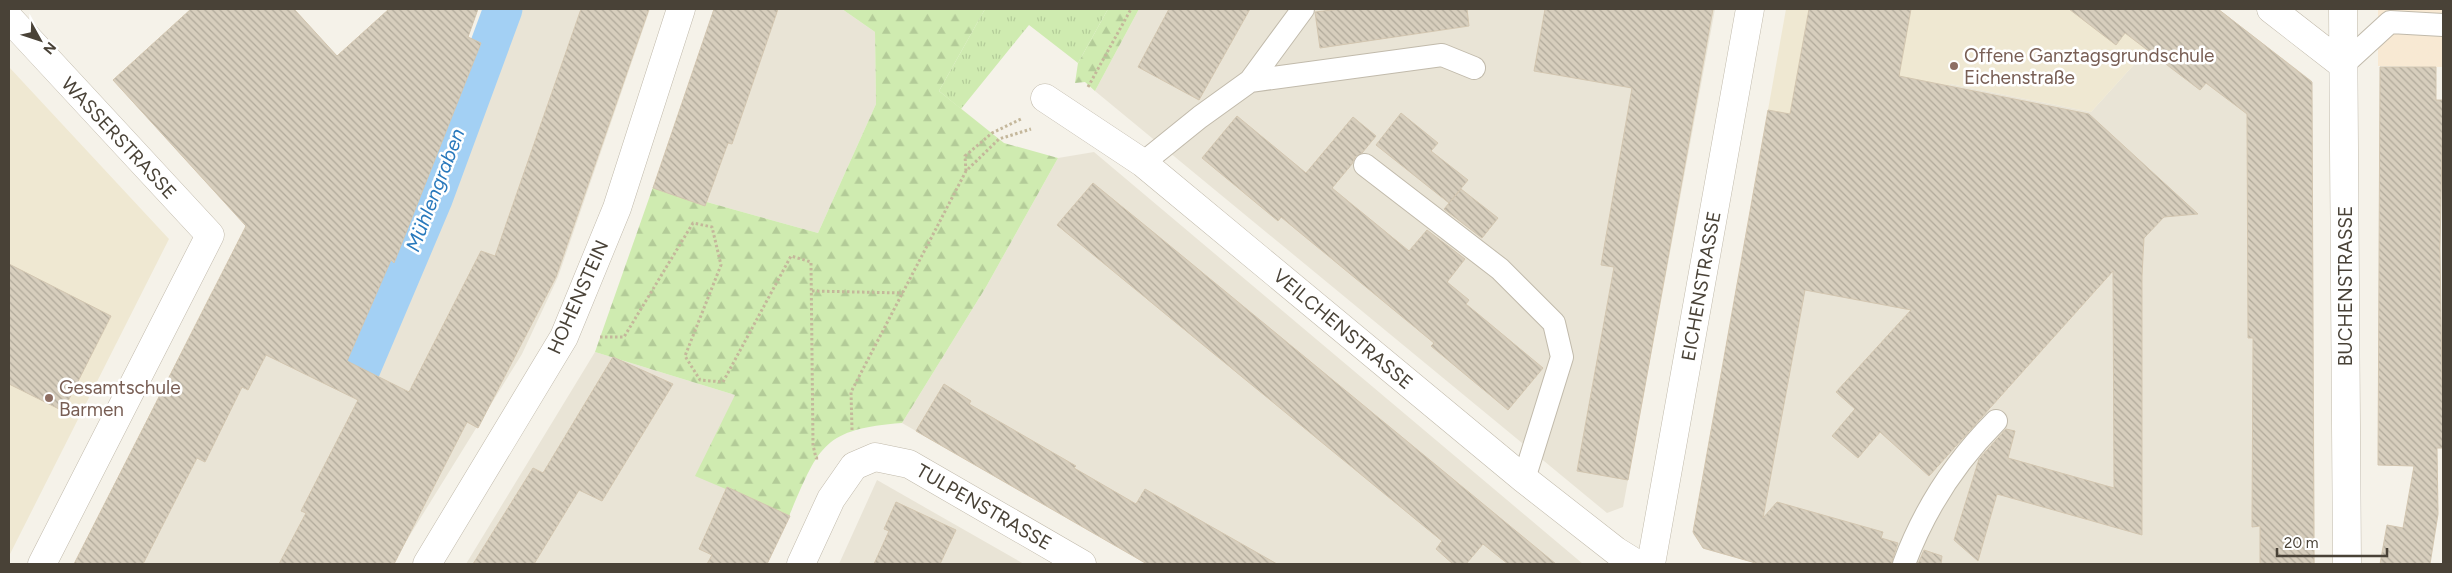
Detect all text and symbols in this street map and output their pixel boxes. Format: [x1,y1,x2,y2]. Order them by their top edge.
north arrow [15,15,65,65]
text: N [40,38,60,58]
place label: Offene Ganztagsgrundschule Eichenstraße [1964,44,2214,89]
marker: Offene Ganztagsgrundschule Eichenstraße [1948,60,1960,72]
street label: WASSERSTRASSE [57,72,181,204]
water label: Mühlengraben [401,125,469,255]
street label: BUCHENSTRASSE [2334,206,2357,366]
street label: EICHENSTRASSE [1676,209,1726,363]
street label: HOHENSTEIN [543,236,613,358]
street label: VEILCHENSTRASSE [1269,264,1417,394]
place label: Gesamtschule Barmen [59,376,181,421]
marker: Gesamtschule Barmen [43,392,55,404]
street label: TULPENSTRASSE [912,459,1056,555]
scale bar [2277,526,2387,558]
text: 20 m [2284,534,2318,552]

